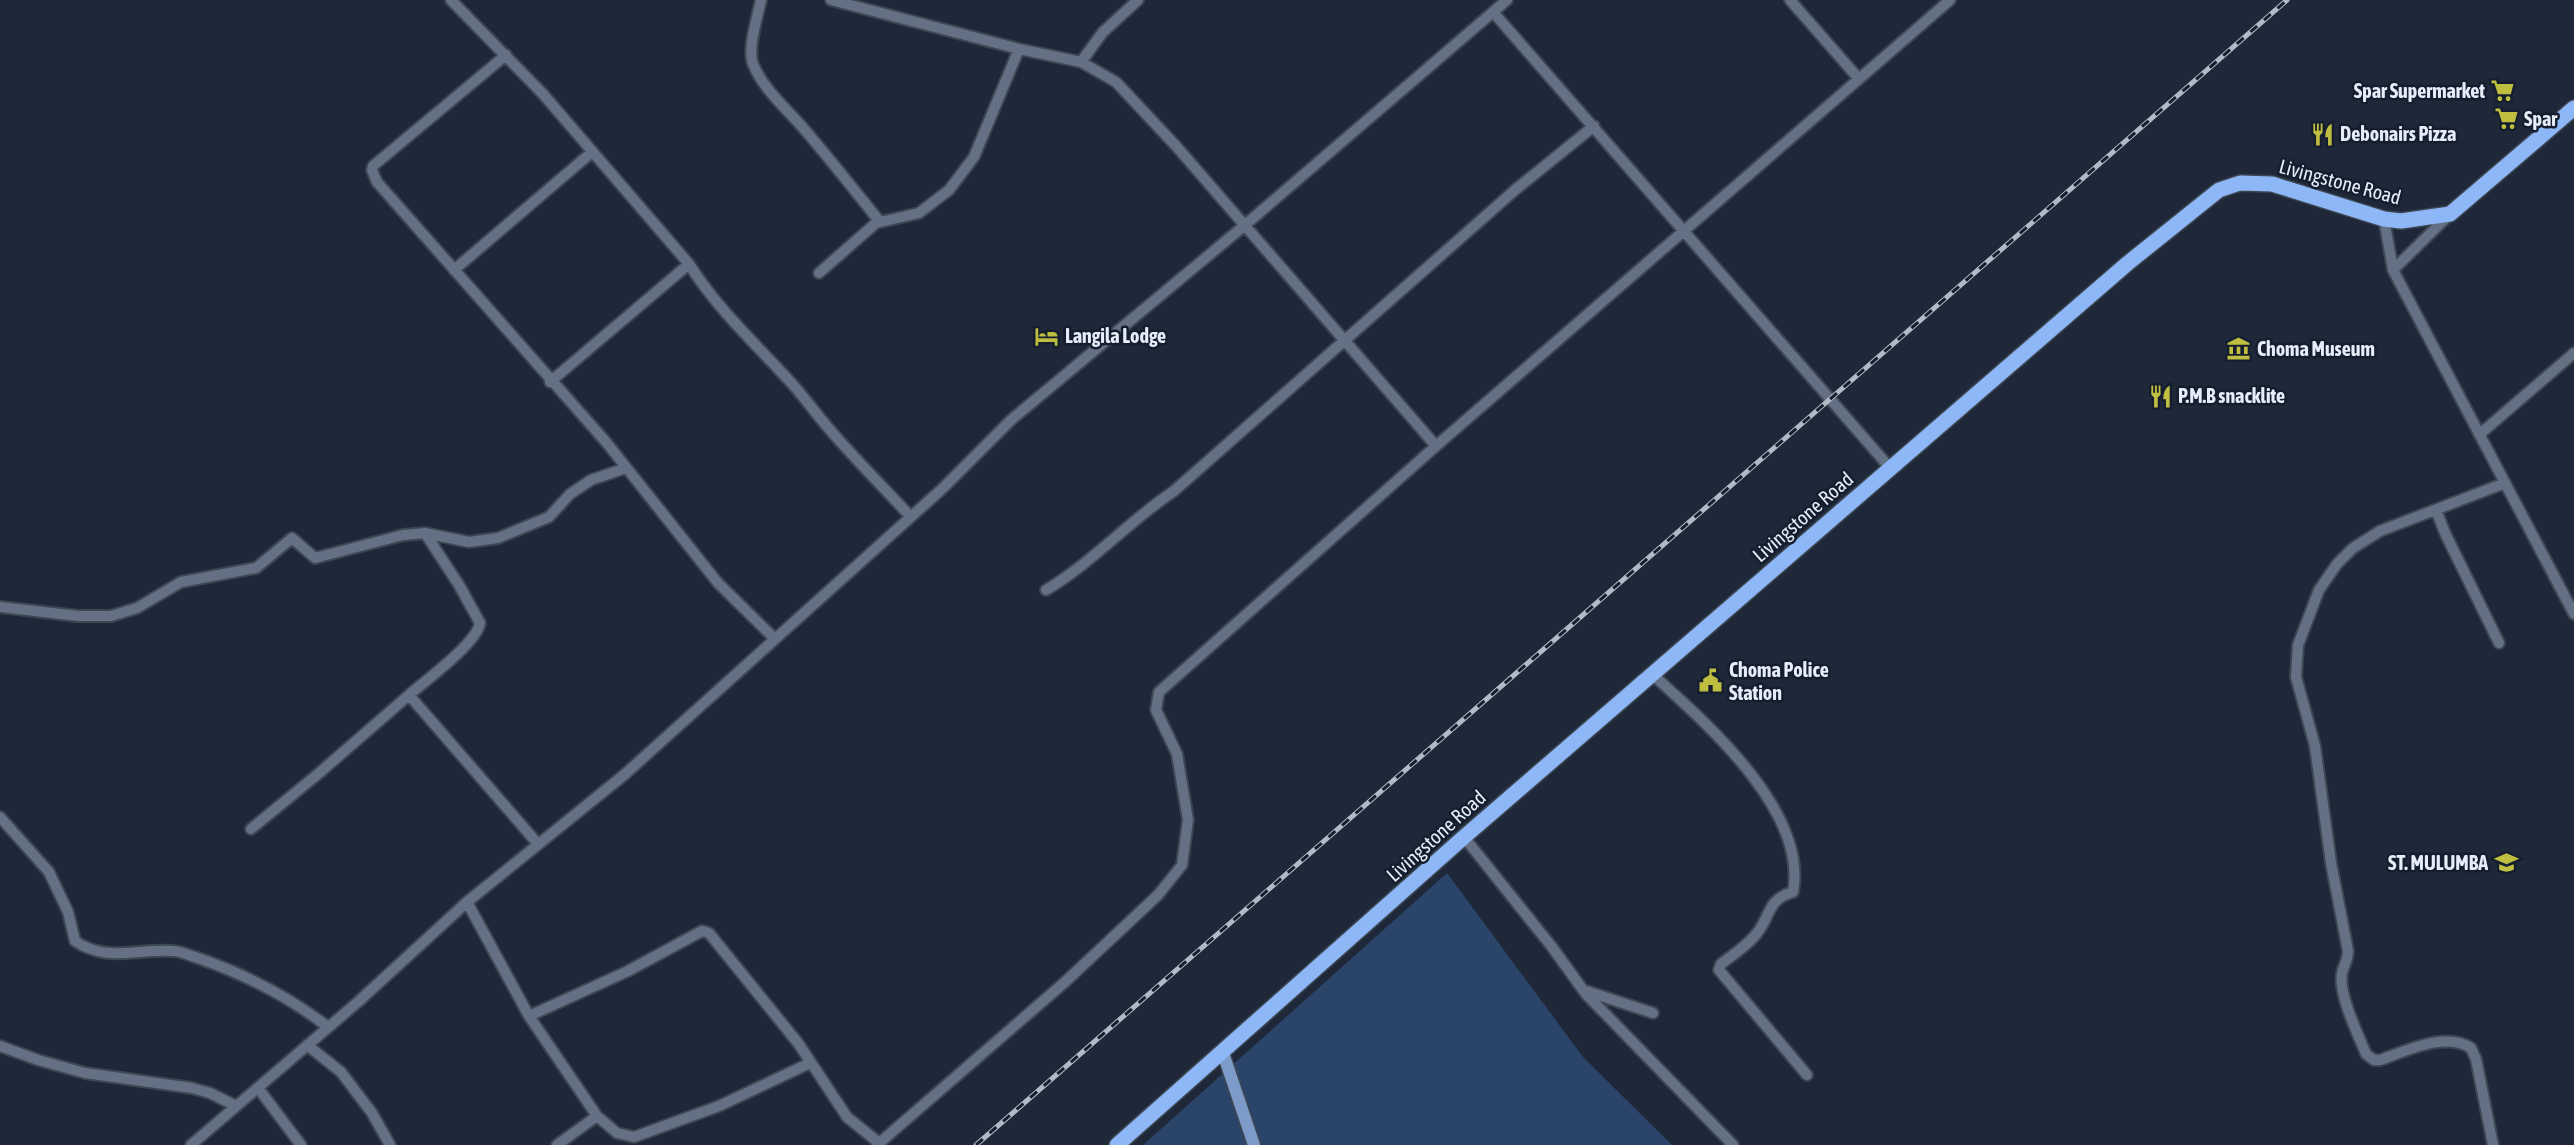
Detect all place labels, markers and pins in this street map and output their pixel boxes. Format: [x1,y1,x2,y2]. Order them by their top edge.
supermarket icon: Spar Supermarket [2490,78,2516,104]
place label: Spar Supermarket [2354,79,2485,102]
supermarket icon: Spar [2493,106,2519,132]
place label: Spar [2524,107,2558,130]
restaurant icon: Debonairs Pizza [2309,121,2335,147]
place label: Debonairs Pizza [2340,122,2456,145]
hotel icon: Langila Lodge [1034,323,1060,349]
place label: Langila Lodge [1065,324,1166,347]
museum icon: Choma Museum [2226,336,2252,362]
place label: Choma Museum [2257,337,2375,360]
restaurant icon: P.M.B snacklite [2147,383,2173,409]
place label: P.M.B snacklite [2178,384,2285,407]
place label: Choma Police Station [1729,658,1829,704]
public building icon: Choma Police Station [1698,668,1724,694]
school or university icon: ST. MULUMBA [2493,850,2519,876]
place label: ST. MULUMBA [2388,851,2488,874]

